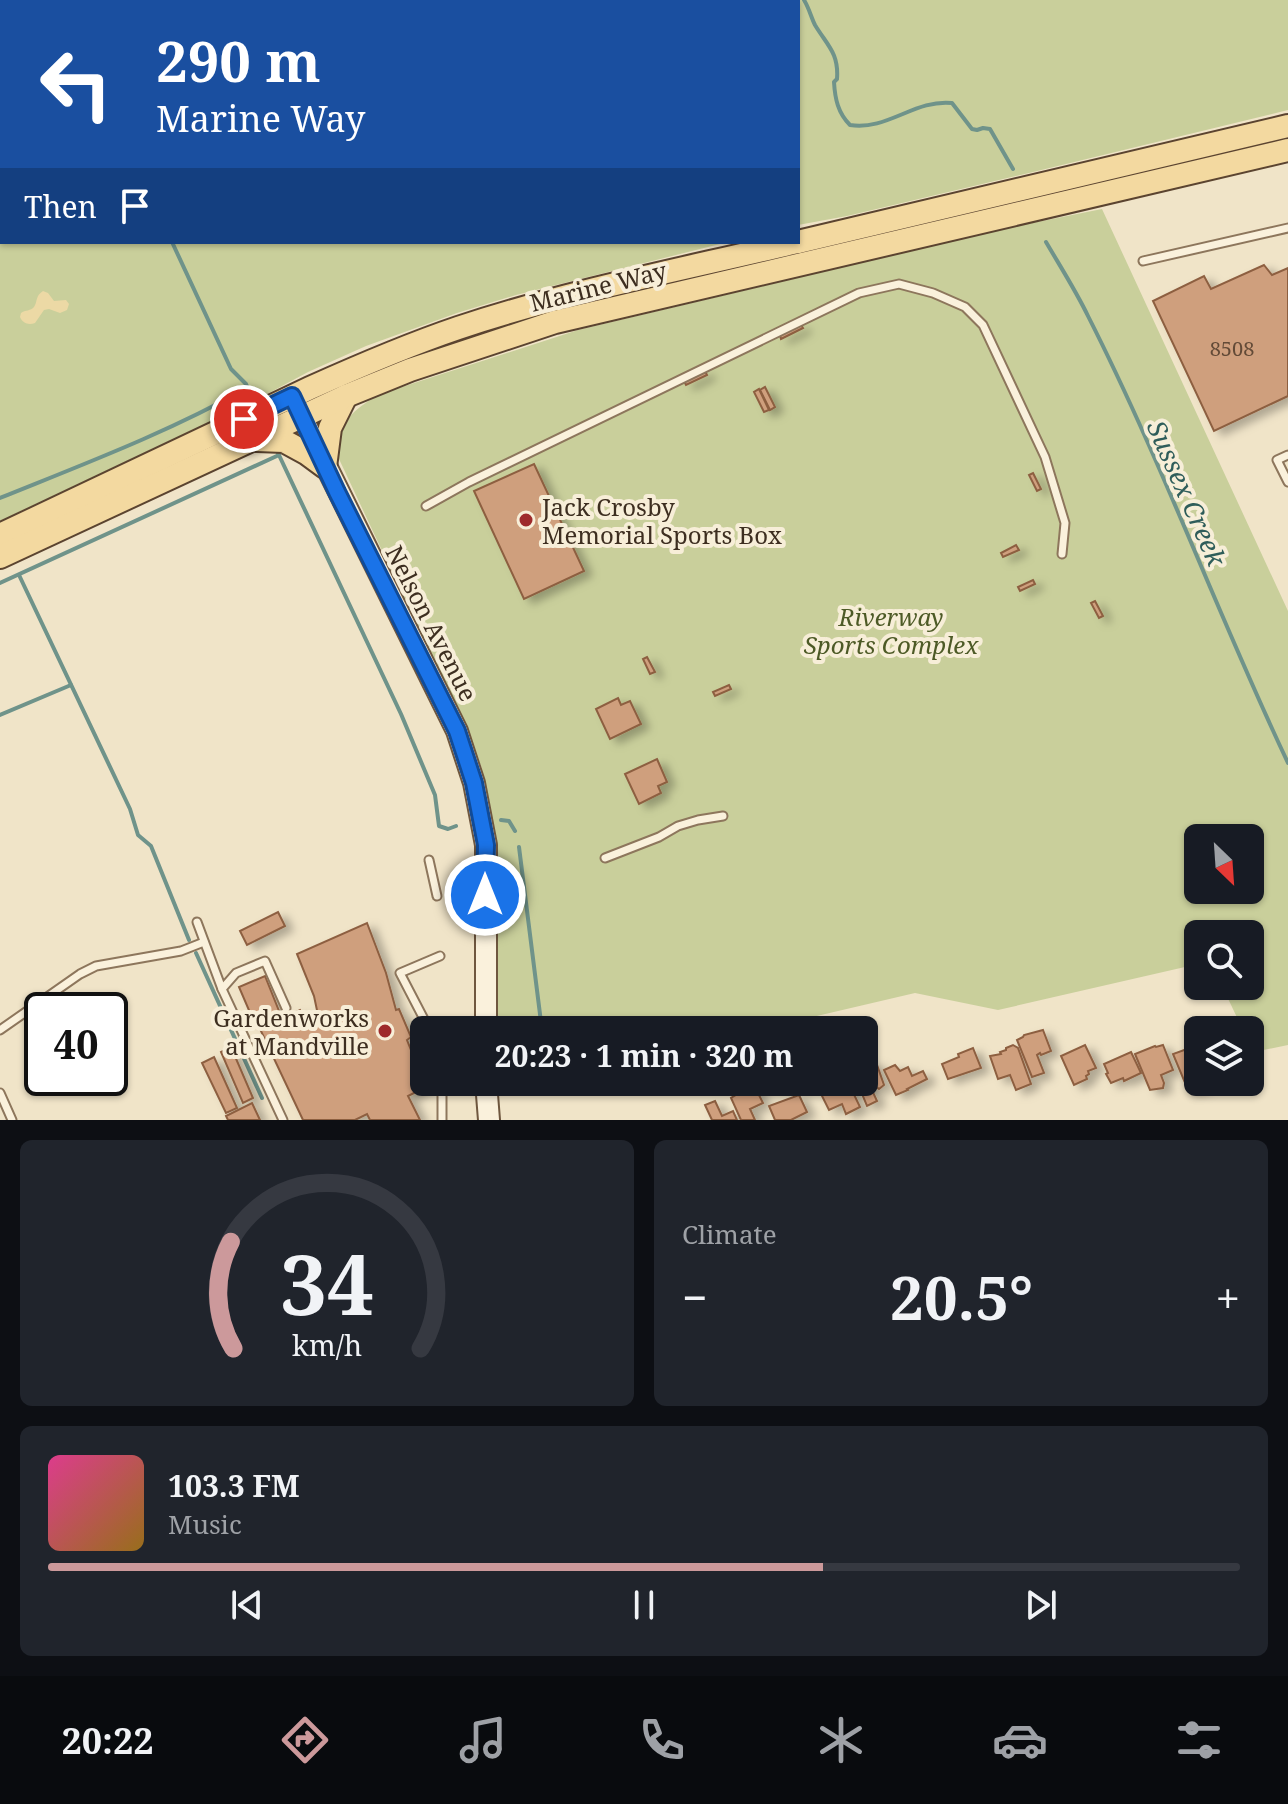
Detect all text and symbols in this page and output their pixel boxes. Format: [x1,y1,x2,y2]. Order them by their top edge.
text: 290 m [156,22,321,98]
icon: left [24,32,128,136]
text: Marine Way [156,94,365,143]
icon: arrive [113,184,157,228]
text: Then [24,186,97,227]
street label: Marine Way [526,253,670,319]
house number: 8508 [1210,335,1254,362]
pin [210,385,278,453]
icon: arrive [222,397,266,441]
water label: Sussex Creek [1139,414,1236,573]
place label: Jack Crosby Memorial Sports Box [541,490,782,551]
marker: Jack Crosby Memorial Sports Box [517,511,535,529]
street label: Nelson Avenue [379,539,485,707]
park label: Riverway Sports Complex [804,600,979,661]
north arrow [1184,824,1264,904]
map controls [1184,824,1264,1096]
position arrow [443,853,527,937]
button: search [1184,920,1264,1000]
speed limit sign: 40 [24,992,128,1096]
place label: Gardenworks at Mandville [213,1001,369,1062]
button: layers [1184,1016,1264,1096]
marker: Gardenworks at Mandville [376,1022,394,1040]
text: 20:23 · 1 min · 320 m [495,1035,793,1076]
text: Climate [682,1216,777,1252]
text: 34 [280,1226,374,1339]
text: 20.5° [890,1256,1033,1338]
text: − [682,1267,707,1327]
text: + [1215,1267,1240,1327]
text: km/h [292,1325,362,1364]
text: 103.3 FM [168,1465,300,1506]
text: Music [168,1506,242,1542]
icon: previous [225,1583,269,1627]
icon: pause [622,1583,666,1627]
icon: next [1019,1583,1063,1627]
icon: directions [277,1712,333,1768]
icon: music [455,1712,511,1768]
icon: phone [634,1712,690,1768]
icon: climate [813,1712,869,1768]
icon: car [992,1712,1048,1768]
icon: filters [1171,1712,1227,1768]
text: 20:22 [61,1716,154,1765]

